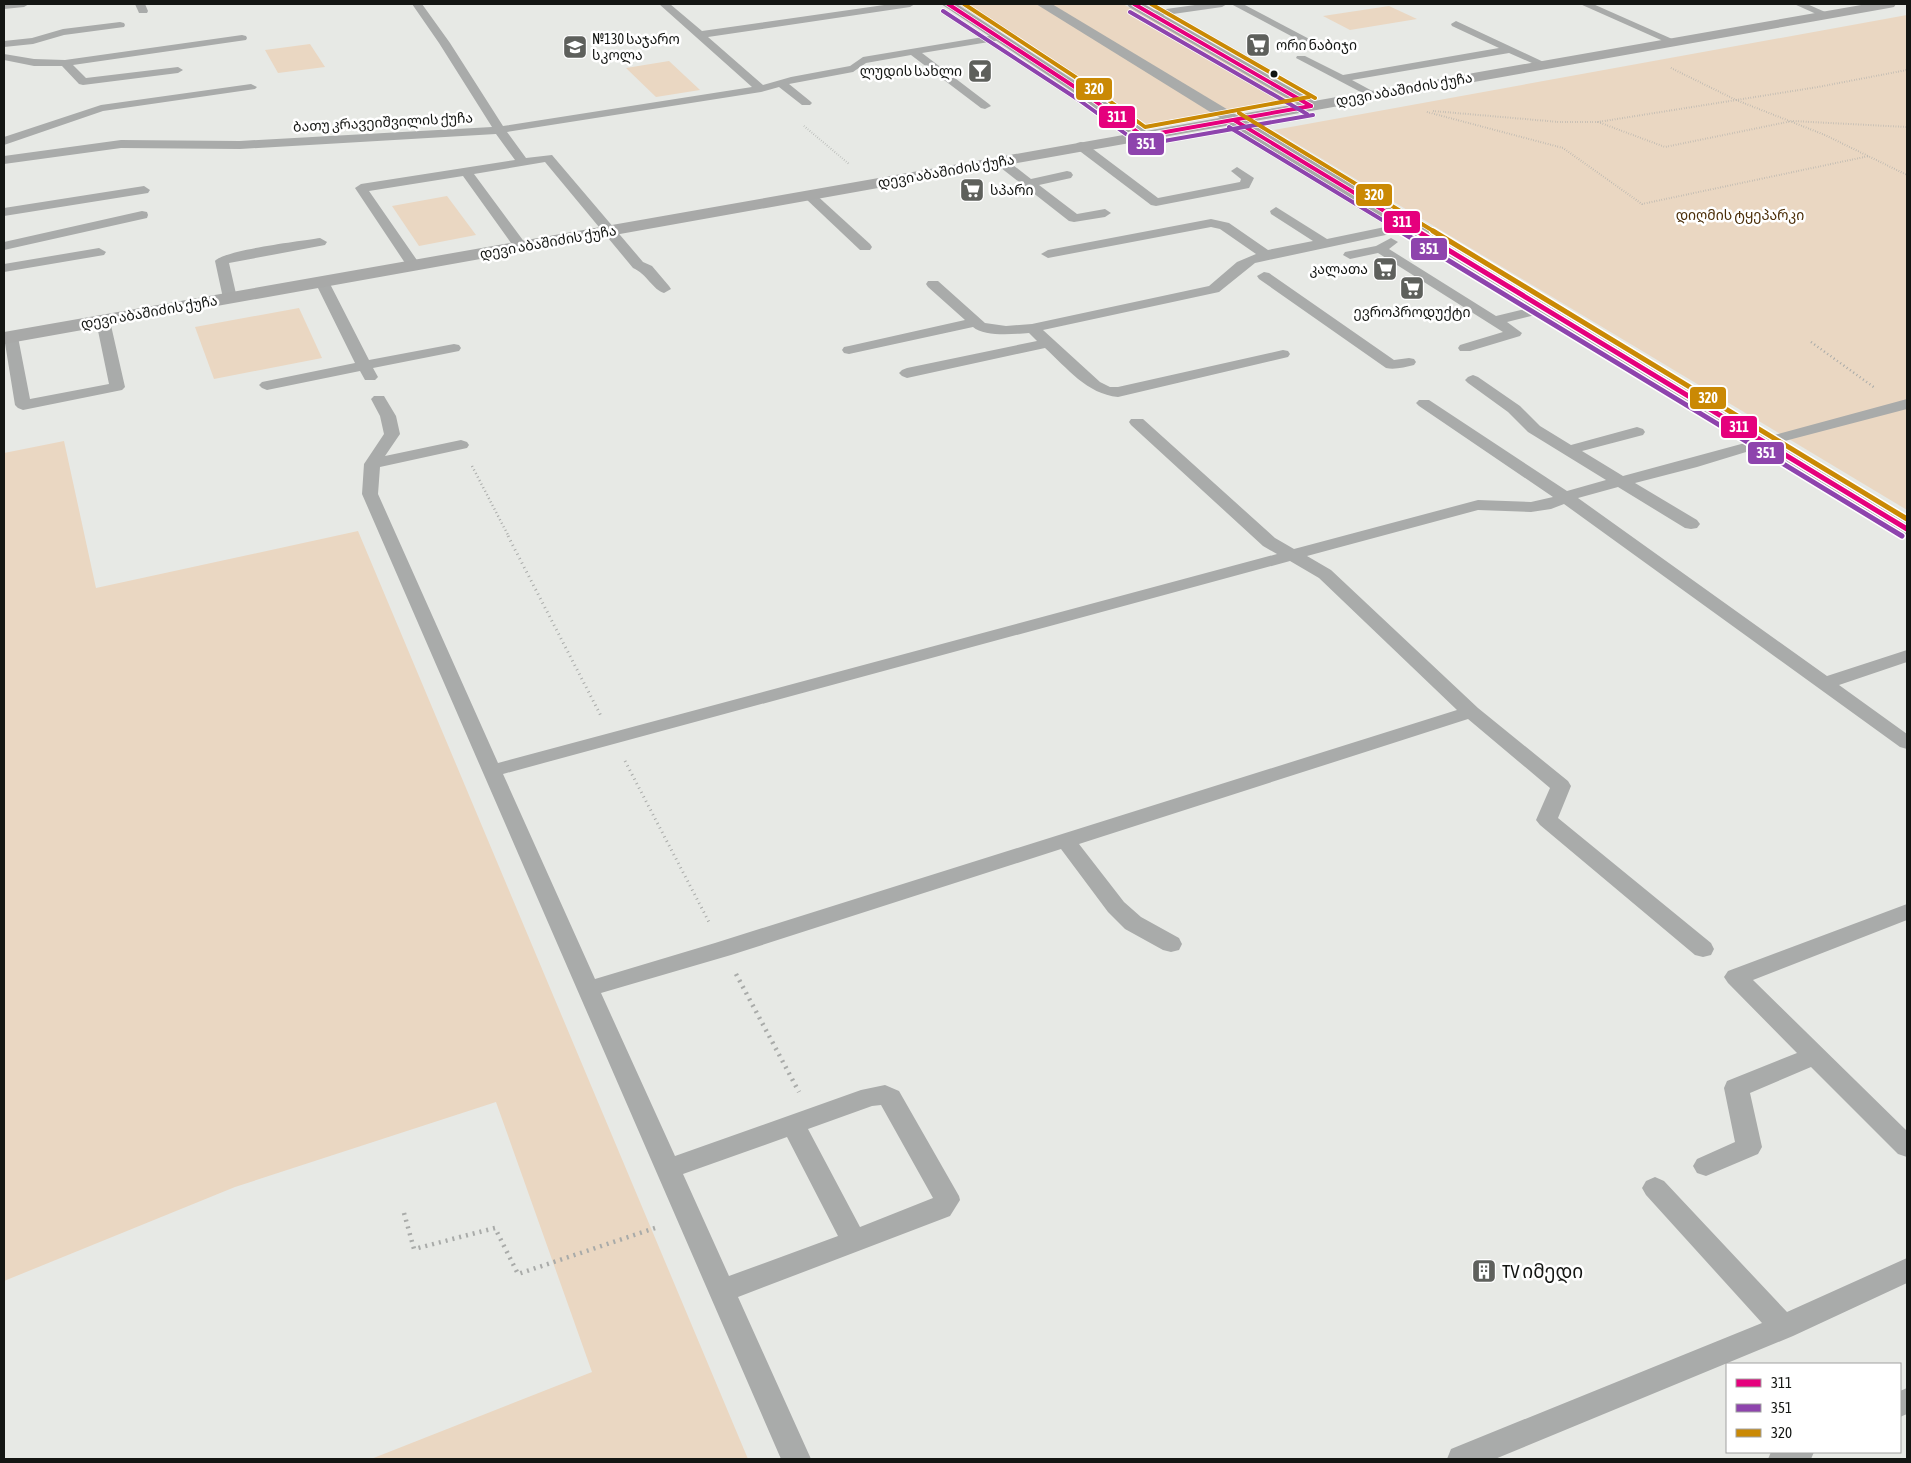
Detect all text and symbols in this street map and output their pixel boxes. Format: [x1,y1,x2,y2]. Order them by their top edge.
place label: №130 საჯარო სკოლა [592,31,680,64]
supermarket icon: ორი ნაბიჯი [1245,32,1271,58]
school or university icon: №130 საჯარო სკოლა [562,34,588,60]
place label: ორი ნაბიჯი [1276,37,1357,54]
bar icon: ლუდის სახლი [967,58,993,84]
place label: ლუდის სახლი [860,63,962,80]
unlabelled marker [1269,69,1279,79]
street label: დევი აბაშიძის ქუჩა [1334,69,1474,110]
line badge: 320 [1075,77,1113,101]
text: 320 [1084,81,1104,97]
line badge: 311 [1098,105,1136,129]
street label: ბათუ კრავეიშვილის ქუჩა [293,109,473,136]
text: 311 [1107,109,1127,125]
line badge: 351 [1127,132,1165,156]
text: 351 [1136,136,1156,152]
street label: დევი აბაშიძის ქუჩა [876,151,1016,192]
supermarket icon: სპარი [959,177,985,203]
place label: სპარი [990,182,1033,198]
line badge: 320 [1355,183,1393,207]
text: 320 [1364,187,1384,203]
park label: დიღმის ტყეპარკი [1676,207,1804,224]
line badge: 311 [1383,210,1421,234]
text: 311 [1392,214,1412,230]
street label: დევი აბაშიძის ქუჩა [478,222,618,263]
line badge: 351 [1410,237,1448,261]
text: 351 [1419,241,1439,257]
supermarket icon: კალათა [1372,256,1398,282]
place label: კალათა [1309,261,1368,278]
supermarket icon: ევროპროდუქტი [1399,275,1425,301]
street label: დევი აბაშიძის ქუჩა [79,292,219,333]
place label: ევროპროდუქტი [1354,304,1470,321]
line badge: 320 [1689,386,1727,410]
text: 320 [1698,390,1718,406]
line badge: 311 [1720,415,1758,439]
text: 311 [1729,419,1749,435]
line badge: 351 [1747,441,1785,465]
text: 351 [1756,445,1776,461]
building icon: TV იმედი [1471,1258,1497,1284]
place label: TV იმედი [1502,1260,1583,1284]
legend [1726,1363,1901,1453]
text: 311 [1771,1374,1792,1391]
text: 351 [1771,1399,1792,1416]
text: 320 [1771,1424,1792,1441]

